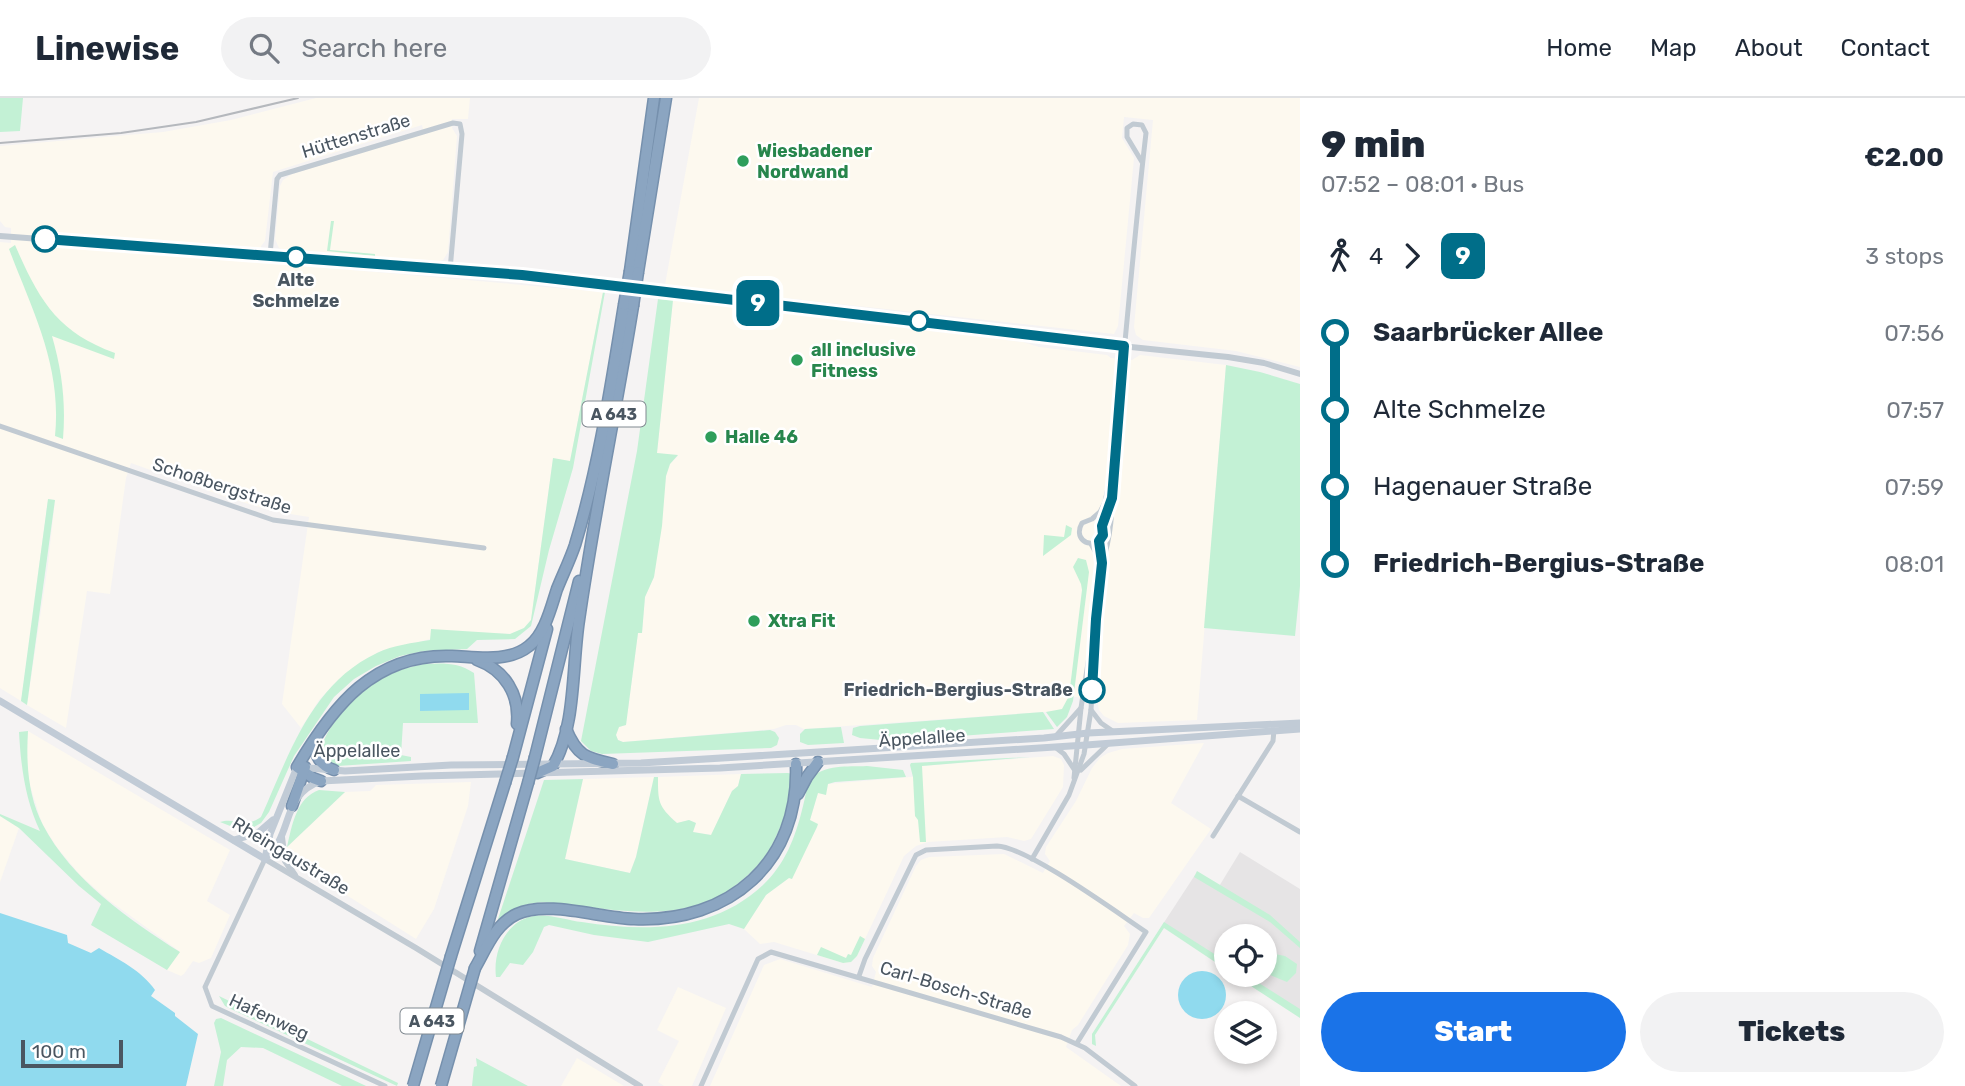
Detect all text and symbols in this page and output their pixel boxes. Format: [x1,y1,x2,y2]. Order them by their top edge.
search box [221,17,711,80]
text: Linewise [35,29,179,68]
icon: search [245,29,283,67]
text: Search here [301,33,447,64]
text: Home [1546,34,1612,62]
text: Map [1650,34,1697,62]
text: About [1735,34,1803,62]
text: Contact [1841,34,1930,62]
street label: Hüttenstraße [299,109,413,163]
text: 9 min [1321,121,1426,167]
place label: Wiesbadener Nordwand [757,140,872,183]
text: €2.00 [1864,142,1944,173]
marker: Wiesbadener Nordwand [735,153,751,169]
text: 07:52 – 08:01 · Bus [1321,170,1524,198]
unlabelled marker [32,226,58,252]
icon: walk [1321,237,1359,275]
icon: forward [1393,237,1431,275]
text: 4 [1369,242,1383,270]
text: 9 [1455,242,1471,270]
text: 3 stops [1865,242,1944,270]
marker: Alte Schmelze [286,247,306,267]
place label: Alte Schmelze [252,269,340,312]
line badge: 9 [735,280,781,326]
text: 9 [750,289,766,317]
unlabelled marker [909,311,929,331]
text: Saarbrücker Allee [1373,317,1604,348]
text: 07:56 [1884,319,1944,347]
place label: all inclusive Fitness [811,339,916,382]
marker: all inclusive Fitness [789,352,805,368]
text: Alte Schmelze [1373,394,1546,425]
text: 07:57 [1886,396,1944,424]
road number: A 643 [582,402,646,426]
place label: Halle 46 [725,426,798,448]
marker: Halle 46 [703,429,719,445]
street label: Schoßbergstraße [150,453,294,519]
text: Hagenauer Straße [1373,471,1592,502]
text: 07:59 [1884,473,1944,501]
text: Friedrich-Bergius-Straße [1373,548,1705,579]
text: 08:01 [1884,550,1944,578]
place label: Xtra Fit [768,610,835,632]
marker: Xtra Fit [746,613,762,629]
marker: Friedrich-Bergius-Straße [1079,677,1105,703]
place label: Friedrich-Bergius-Straße [843,679,1073,701]
street label: Äppelallee [878,724,966,752]
street label: Äppelallee [314,740,400,762]
street label: Rheingaustraße [228,812,354,900]
map controls [1214,924,1277,1064]
button: locate [1214,924,1277,987]
street label: Carl-Bosch-Straße [877,956,1035,1024]
street label: Hafenweg [226,989,312,1045]
button: Start [1321,992,1626,1072]
button: Tickets [1640,992,1944,1072]
button: layers [1214,1001,1277,1064]
road number: A 643 [400,1009,464,1034]
scale bar [21,1037,122,1069]
text: 100 m [32,1040,86,1063]

